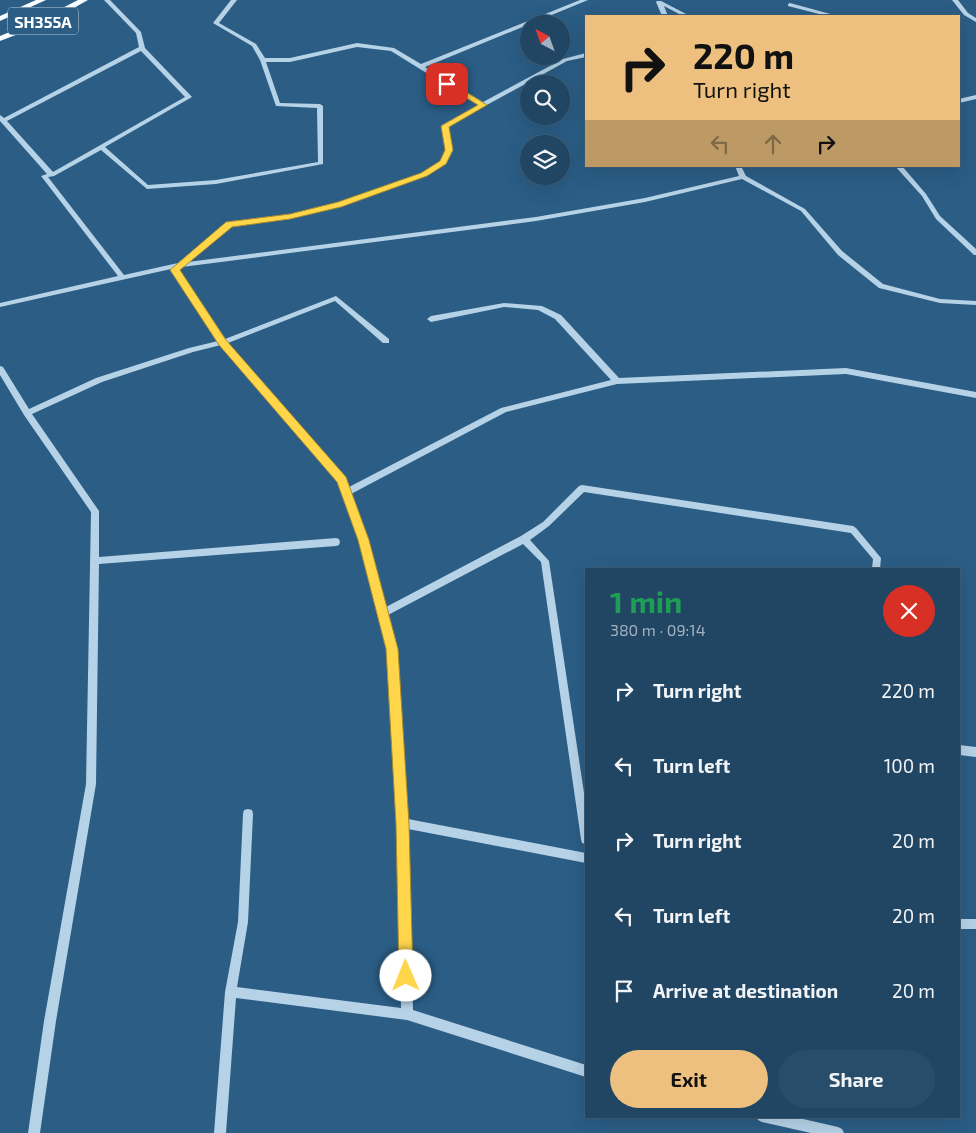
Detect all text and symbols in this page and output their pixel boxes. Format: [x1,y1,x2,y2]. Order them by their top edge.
road number: SH355A [8,8,78,34]
north arrow [520,15,570,65]
map controls [520,15,570,185]
text: 220 m [693,34,794,76]
icon: right [610,35,675,100]
pin [426,63,468,105]
icon: arrive [433,70,461,98]
button: search [520,75,570,125]
text: Turn right [693,76,791,102]
icon: left [706,130,734,158]
icon: ahead [759,130,787,158]
icon: right [812,130,840,158]
button: layers [520,135,570,185]
text: 1 min [610,583,682,619]
button: close [883,585,935,637]
text: 380 m · 09:14 [610,620,706,639]
icon: right [610,677,638,705]
text: Turn right [653,679,741,702]
text: 220 m [881,679,935,702]
icon: left [610,752,638,780]
text: Turn left [653,754,730,777]
text: 100 m [884,754,935,777]
icon: right [610,827,638,855]
text: Turn right [653,829,741,852]
text: 20 m [892,829,935,852]
icon: left [610,902,638,930]
text: Turn left [653,904,730,927]
text: 20 m [892,904,935,927]
position arrow [379,949,431,1001]
icon: arrive [610,977,638,1005]
text: Arrive at destination [653,979,838,1002]
text: 20 m [892,979,935,1002]
button: Exit [610,1050,768,1108]
button: Share [778,1050,935,1108]

